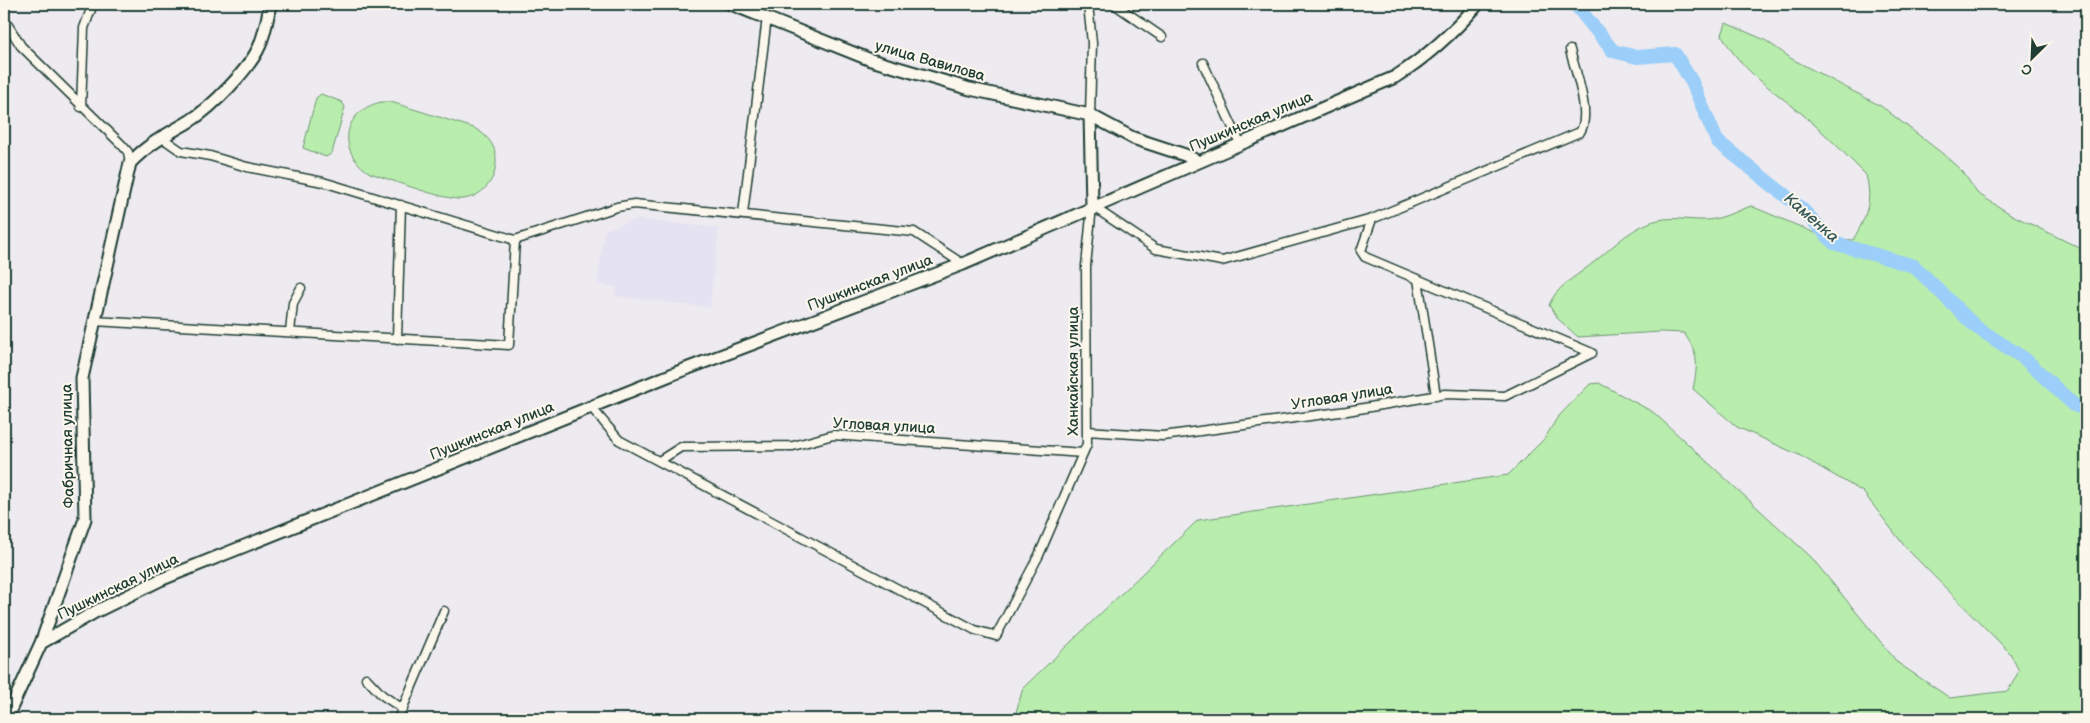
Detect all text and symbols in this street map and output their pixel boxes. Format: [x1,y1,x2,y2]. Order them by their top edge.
north arrow [2008,32,2058,82]
street label: улица Вавилова [873,36,987,86]
text: С [2019,60,2035,79]
street label: Пушкинская улица [1186,87,1316,157]
water label: Каменка [1780,189,1842,247]
street label: Пушкинская улица [805,250,935,316]
street label: Ханкайская улица [1064,306,1083,436]
street label: Угловая улица [1290,380,1394,414]
street label: Фабричная улица [57,383,79,508]
street label: Пушкинская улица [427,397,557,465]
street label: Угловая улица [832,414,936,438]
street label: Пушкинская улица [54,549,182,625]

